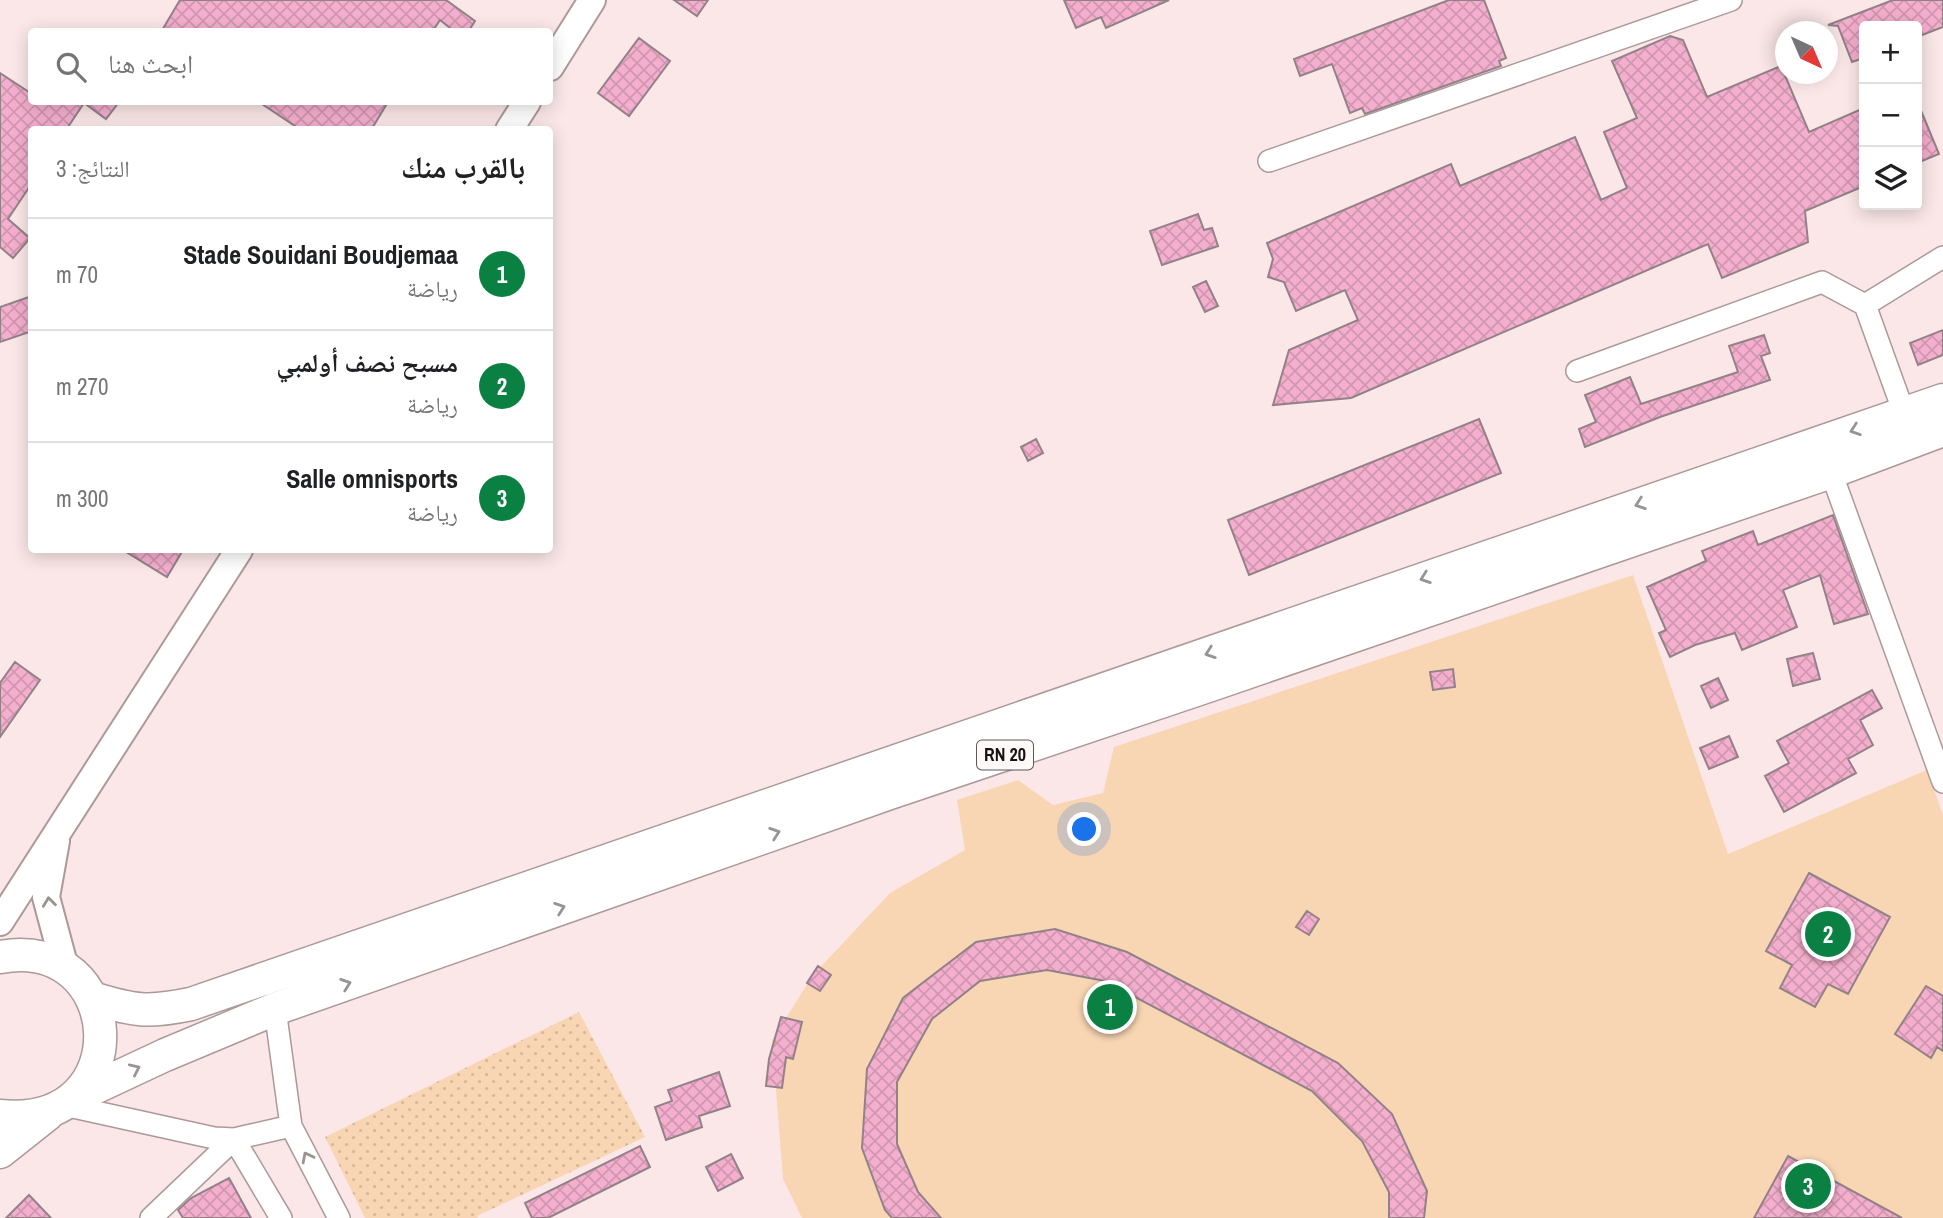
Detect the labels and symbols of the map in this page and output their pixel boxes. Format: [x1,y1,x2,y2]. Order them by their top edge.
north arrow [1775,21,1838,84]
one-way arrow [1850,422,1862,436]
one-way arrow [1635,496,1647,510]
one-way arrow [1420,570,1432,584]
one-way arrow [1205,645,1217,659]
road number: RN 20 [977,740,1033,770]
your location [1067,812,1101,846]
one-way arrow [769,827,781,841]
one-way arrow [41,896,56,908]
one-way arrow [554,903,566,917]
pin: 2 [1805,908,1851,960]
one-way arrow [339,978,351,992]
pin: 1 [1087,981,1133,1033]
one-way arrow [128,1063,140,1077]
one-way arrow [302,1152,316,1164]
pin: 3 [1785,1160,1831,1212]

